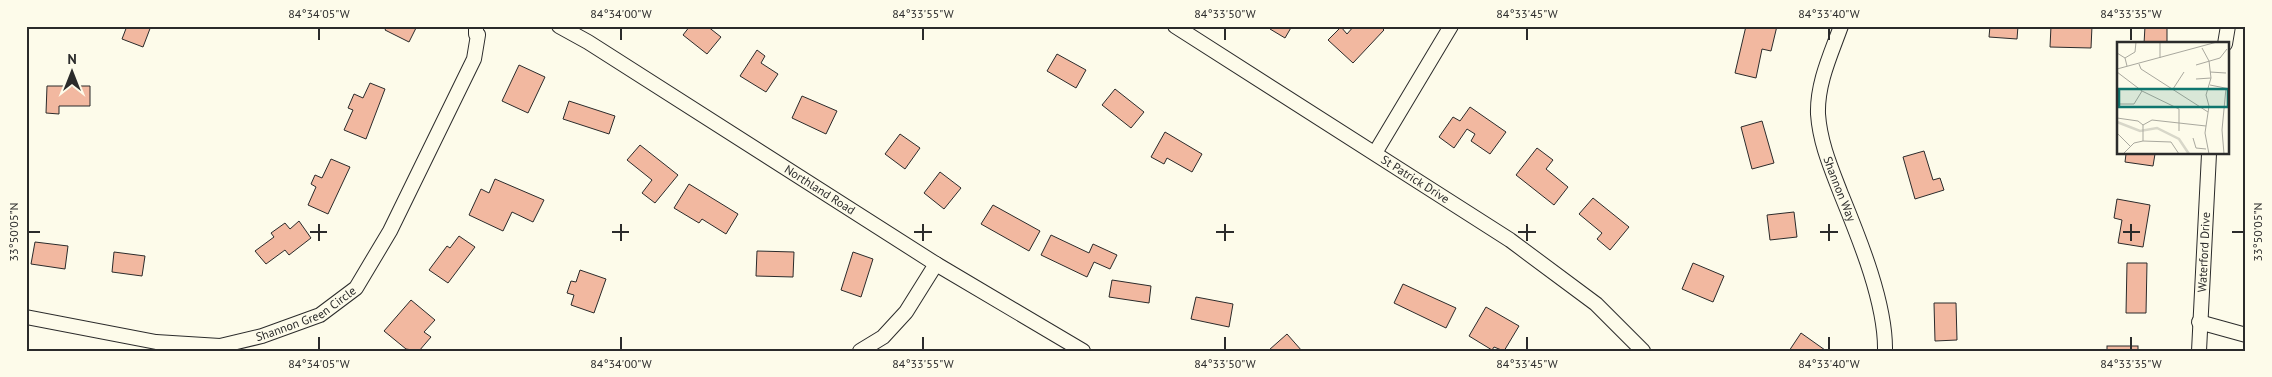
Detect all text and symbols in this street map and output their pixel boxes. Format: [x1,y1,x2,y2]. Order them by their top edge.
text: 84°34'05"W [288,6,350,21]
text: 84°34'00"W [590,6,652,21]
text: 84°33'55"W [892,6,954,21]
text: 84°33'50"W [1194,6,1256,21]
text: 84°33'45"W [1496,6,1558,21]
text: 84°33'40"W [1798,6,1860,21]
text: 84°33'35"W [2100,6,2162,21]
inset map [2117,42,2230,155]
north arrow [48,48,98,98]
text: N [67,50,77,68]
street label: St Patrick Drive [1378,152,1452,206]
street label: Shannon Way [1820,154,1860,224]
street label: Northland Road [782,161,858,217]
text: 33°50'05"N [6,202,21,262]
text: 33°50'05"N [2250,202,2265,262]
street label: Waterford Drive [2194,212,2213,293]
street label: Shannon Green Circle [254,283,359,344]
text: 84°34'05"W [288,356,350,371]
text: 84°34'00"W [590,356,652,371]
text: 84°33'55"W [892,356,954,371]
text: 84°33'50"W [1194,356,1256,371]
text: 84°33'45"W [1496,356,1558,371]
text: 84°33'40"W [1798,356,1860,371]
text: 84°33'35"W [2100,356,2162,371]

